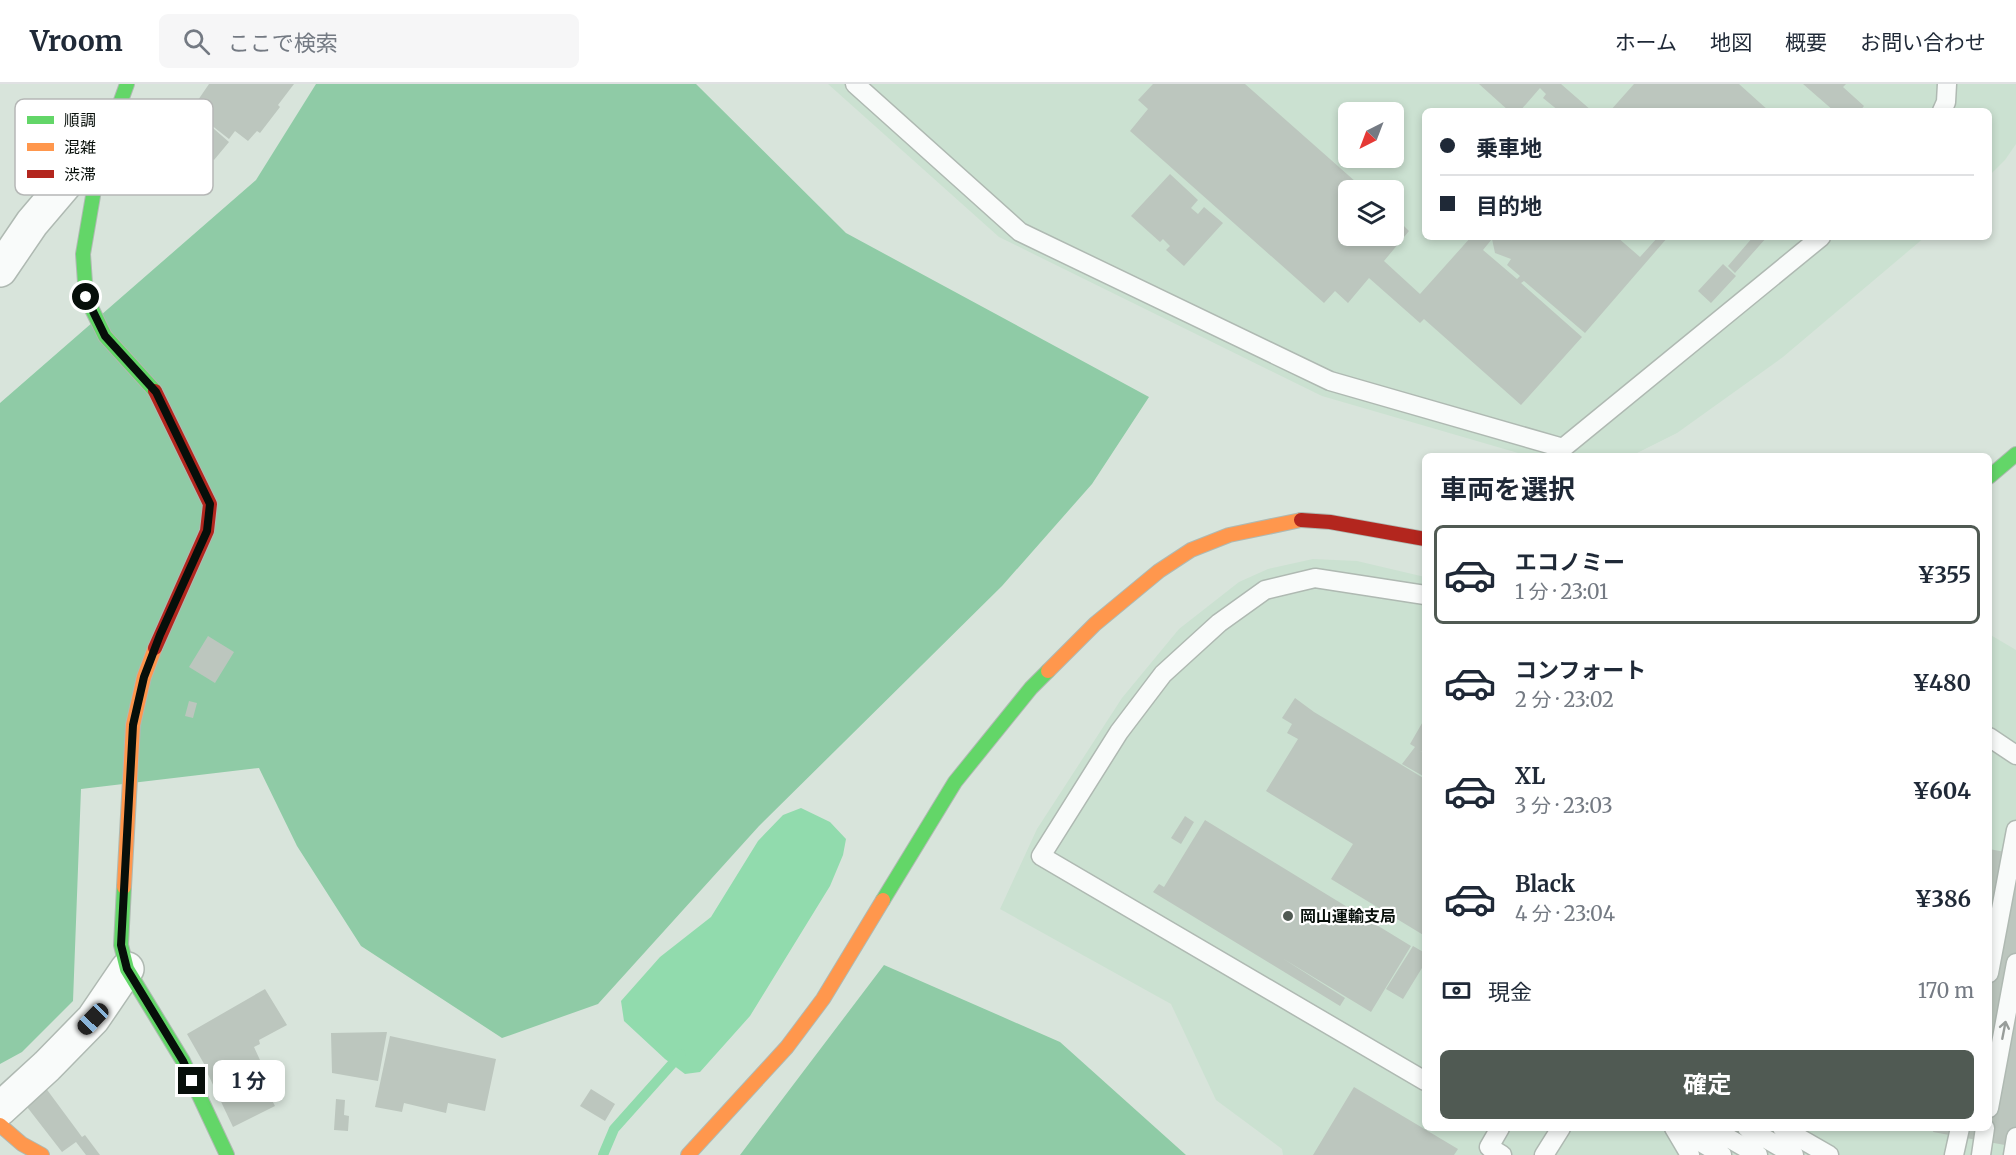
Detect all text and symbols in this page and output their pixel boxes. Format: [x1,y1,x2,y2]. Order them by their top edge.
search box [159,14,579,68]
text: Vroom [30,23,123,59]
icon: search [180,25,213,58]
text: ここで検索 [228,29,338,57]
text: ホーム [1615,29,1677,56]
text: 地図 [1710,29,1752,56]
text: 概要 [1785,29,1827,56]
text: お問い合わせ [1860,29,1986,56]
legend [15,99,213,195]
north arrow [1338,102,1404,168]
map controls [1338,102,1404,246]
text: 順調 [64,110,96,130]
text: 乗車地 [1476,134,1542,162]
text: 混雑 [64,137,96,157]
text: 渋滞 [64,164,96,184]
button: layers [1338,180,1404,246]
text: 目的地 [1476,192,1542,220]
route start [72,283,99,310]
text: 車両を選択 [1440,472,1575,506]
icon: car [1443,548,1497,602]
text: エコノミー [1515,548,1625,576]
text: ¥355 [1918,561,1971,589]
text: 1 分 · 23:01 [1515,579,1608,604]
icon: car [1443,656,1497,710]
text: コンフォート [1515,656,1646,684]
text: ¥480 [1912,669,1971,697]
text: 2 分 · 23:02 [1515,687,1614,712]
text: XL [1515,762,1545,790]
icon: car [1443,764,1497,818]
text: ¥604 [1913,777,1971,805]
text: 3 分 · 23:03 [1515,793,1613,818]
text: Black [1515,870,1575,898]
icon: car [1443,872,1497,926]
text: ¥386 [1915,885,1971,913]
text: 4 分 · 23:04 [1515,901,1615,926]
place label: 岡山運輸支局 [1300,906,1396,926]
marker: 岡山運輸支局 [1281,909,1295,923]
icon: cash [1440,974,1473,1007]
text: 現金 [1488,978,1532,1006]
text: 170 m [1918,978,1974,1003]
car [74,1000,112,1038]
one-way arrow [1998,1021,2009,1040]
button: 確定 [1440,1050,1974,1119]
callout: 1 分 [213,1060,285,1102]
route end [178,1067,205,1094]
text: 1 分 [232,1068,266,1093]

